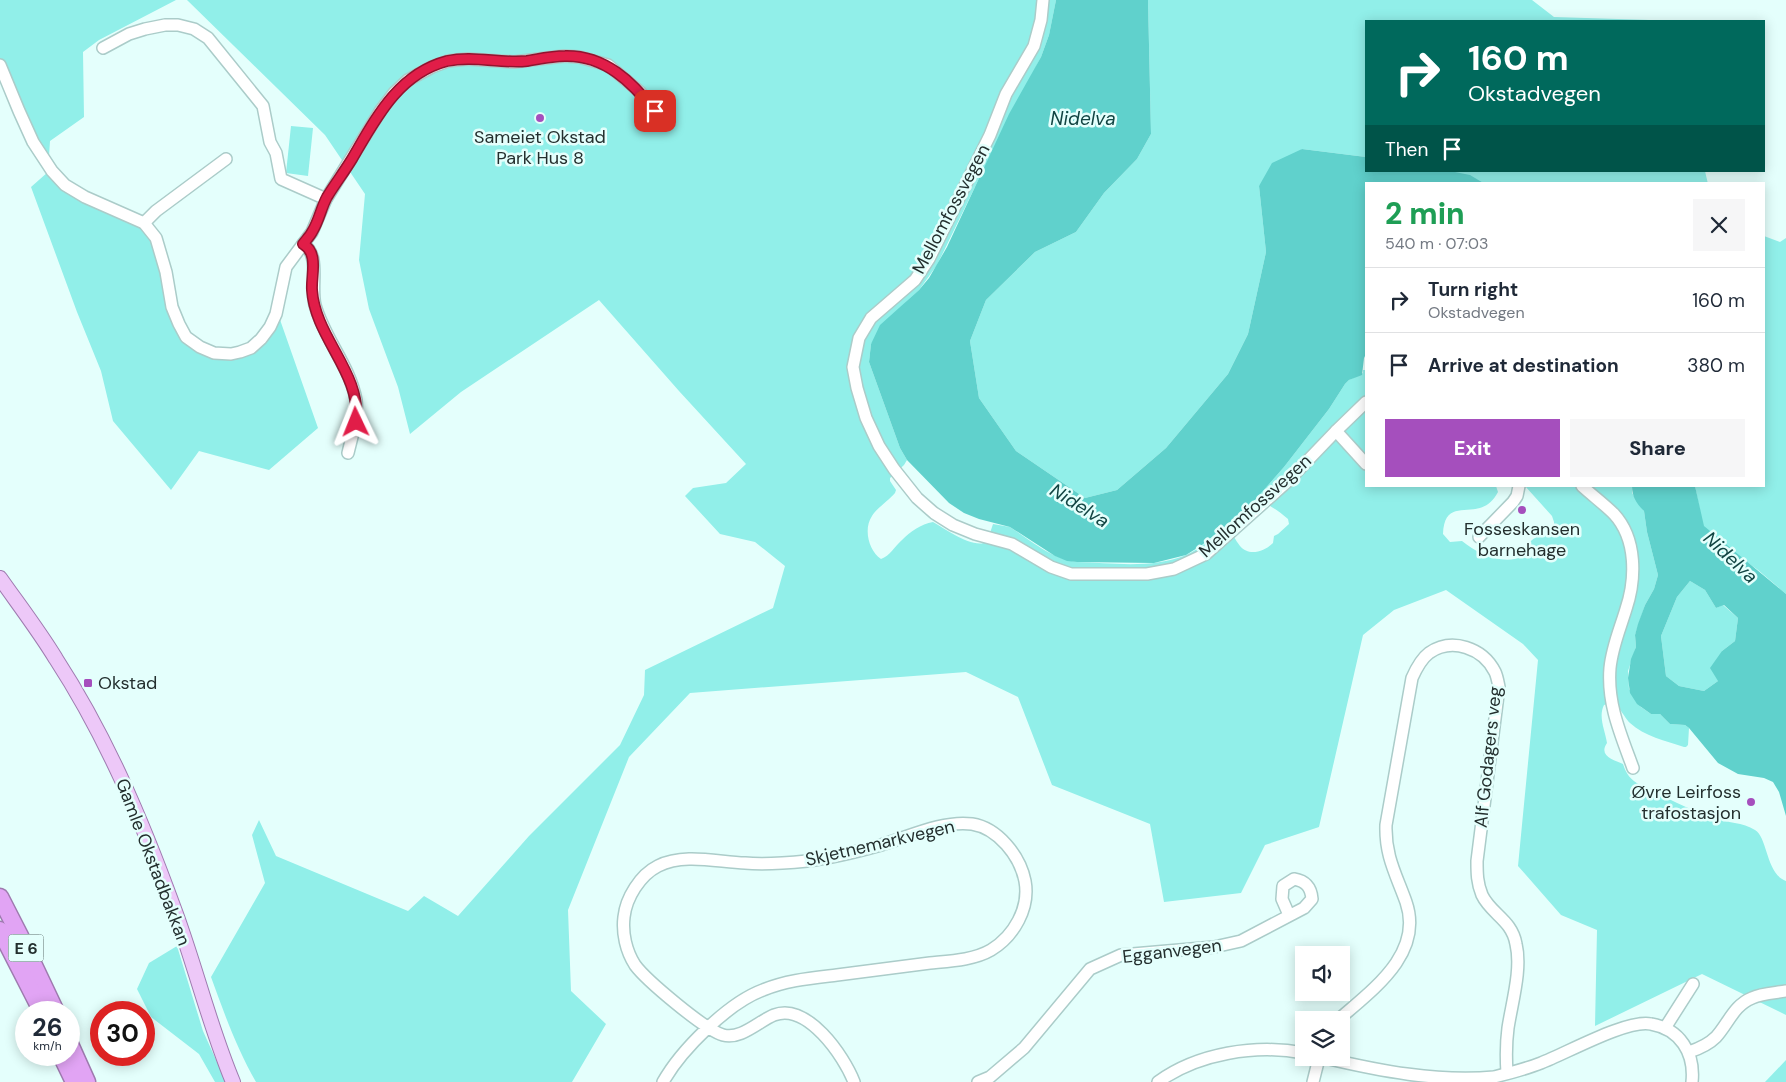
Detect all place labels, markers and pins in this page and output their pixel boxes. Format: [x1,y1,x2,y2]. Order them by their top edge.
pin [634,90,676,132]
marker: Sameiet Okstad Park Hus 8 [534,112,546,124]
place label: Sameiet Okstad Park Hus 8 [474,125,606,170]
marker: Fosseskansen barnehage [1516,504,1528,516]
place label: Fosseskansen barnehage [1464,517,1580,562]
place label: Okstad [98,671,157,695]
marker: Okstad [82,677,94,689]
place label: Øvre Leirfoss trafostasjon [1631,780,1741,825]
marker: Øvre Leirfoss trafostasjon [1745,796,1757,808]

